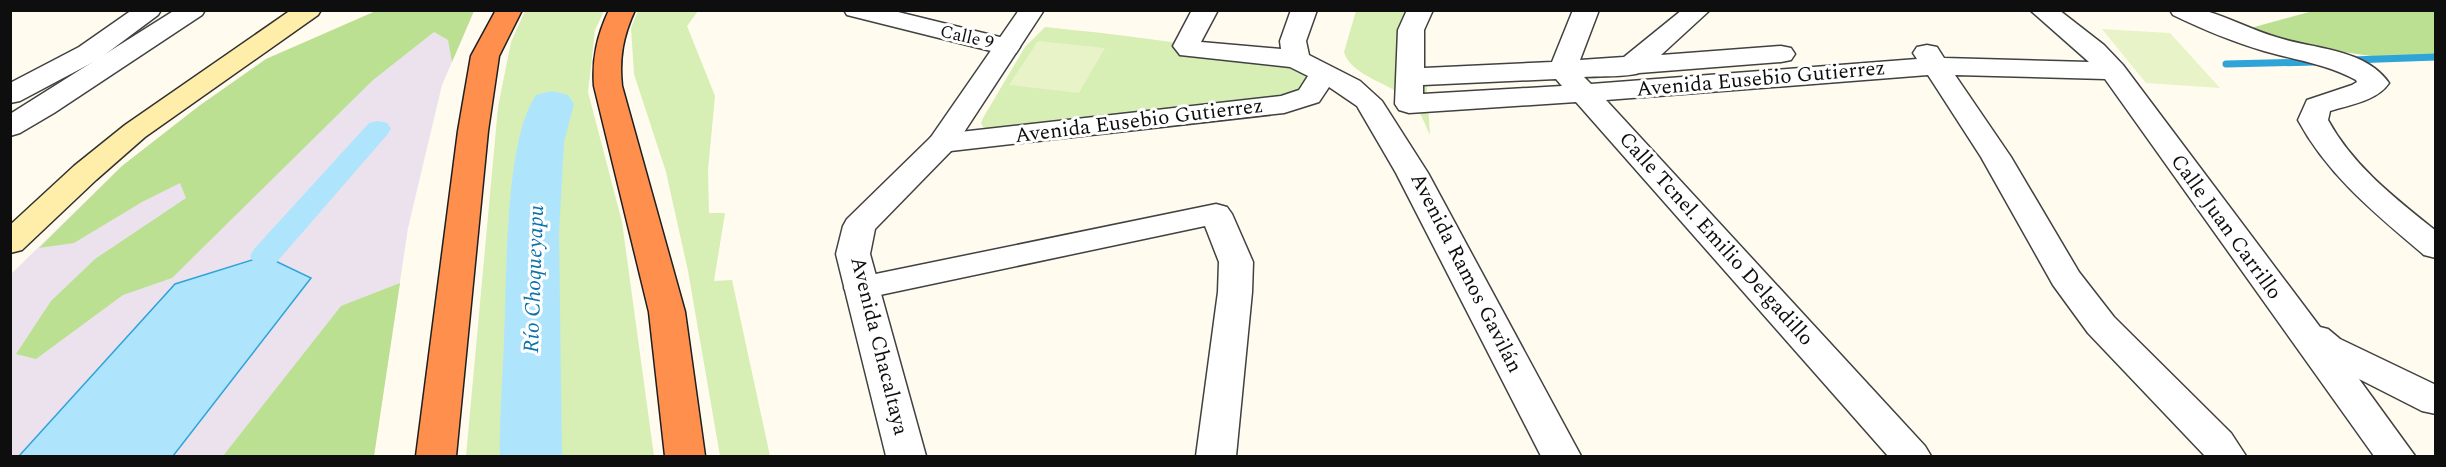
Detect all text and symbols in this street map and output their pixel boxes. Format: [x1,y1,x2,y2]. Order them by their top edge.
street label: Calle 9 [937,18,997,56]
street label: Avenida Eusebio Gutierrez [1635,52,1887,106]
street label: Avenida Eusebio Gutierrez [1013,90,1265,152]
street label: Calle Tcnel. Emilio Delgadillo [1611,125,1821,353]
street label: Calle Juan Carrillo [2162,148,2290,306]
street label: Avenida Ramos Gavilán [1402,167,1530,379]
water label: Río Choqueyapu [515,204,553,354]
street label: Avenida Chacaltaya [841,253,917,439]

